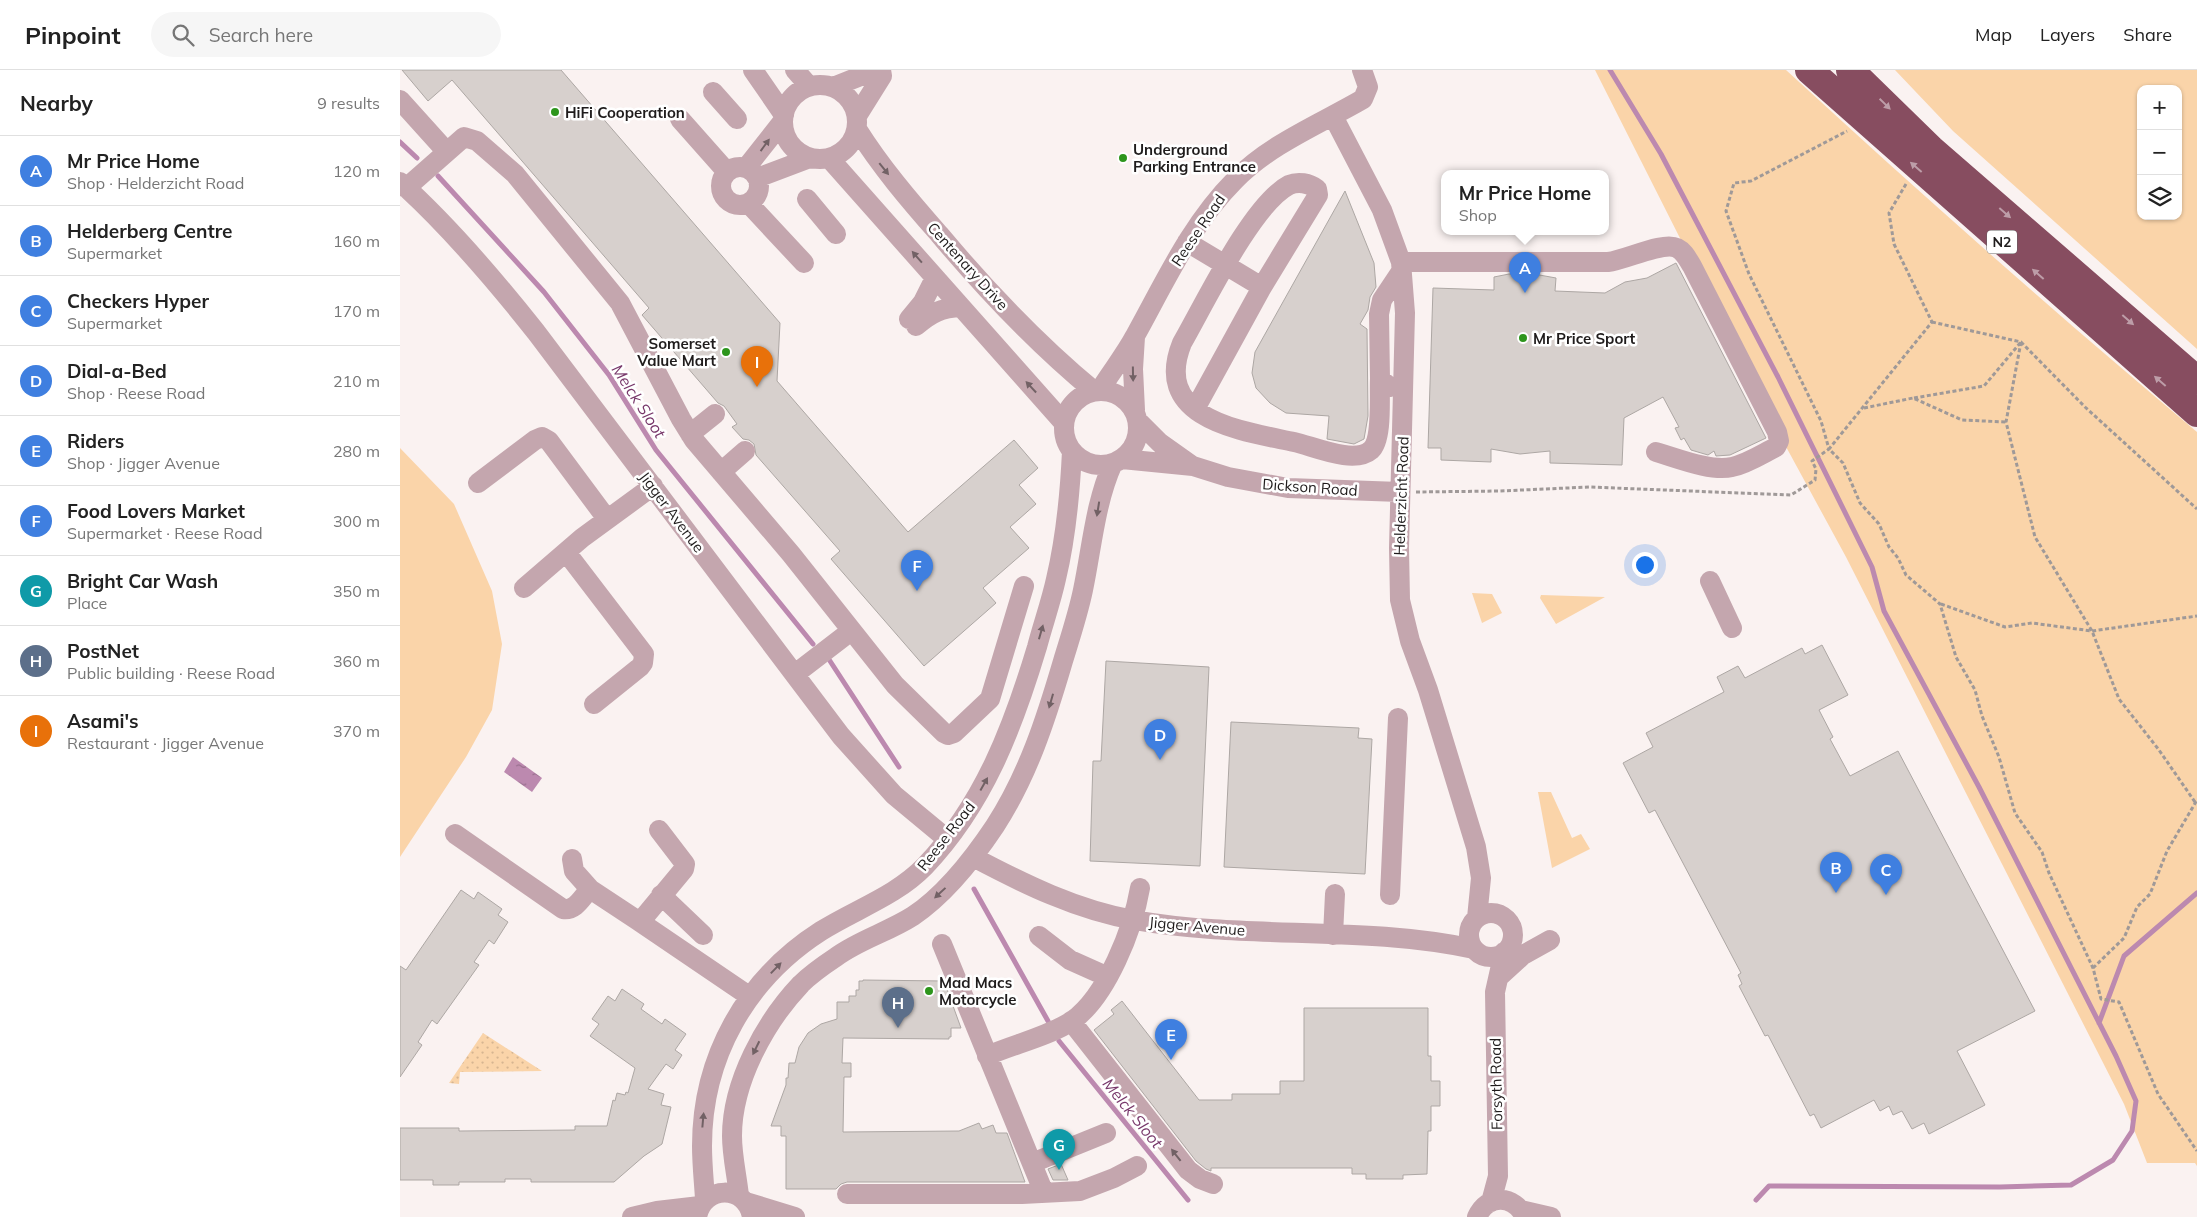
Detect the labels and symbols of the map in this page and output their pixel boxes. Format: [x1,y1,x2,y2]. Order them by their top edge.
one-way arrow [1879,98,1891,110]
place label: HiFi Cooperation [565,103,685,122]
marker: HiFi Cooperation [549,106,561,118]
one-way arrow [760,138,770,152]
place label: Underground Parking Entrance [1133,140,1256,176]
marker: Underground Parking Entrance [1117,152,1129,164]
one-way arrow [1909,161,1922,172]
one-way arrow [878,162,889,175]
street label: Reese Road [1167,190,1229,270]
one-way arrow [1999,208,2012,219]
street label: Centenary Drive [924,218,1012,314]
road number: N2 [1987,230,2017,253]
one-way arrow [911,251,922,264]
pin: A [1509,252,1541,293]
one-way arrow [2033,268,2045,280]
one-way arrow [2121,314,2133,326]
place label: Mr Price Sport [1533,329,1636,348]
marker: Mr Price Sport [1517,332,1529,344]
place label: Somerset Value Mart [636,334,716,370]
marker: Somerset Value Mart [720,346,732,358]
pin: I [741,346,773,387]
water label: Melck Sloot [608,360,671,442]
one-way arrow [1129,366,1137,382]
one-way arrow [2155,375,2167,387]
one-way arrow [1025,381,1037,393]
street label: Helderzicht Road [1389,436,1413,556]
street label: Jigger Avenue [635,468,709,556]
street label: Dickson Road [1262,474,1358,500]
one-way arrow [1093,502,1101,518]
pin: F [901,550,933,591]
your location [1632,552,1658,578]
one-way arrow [1037,625,1045,640]
one-way arrow [1047,694,1055,709]
pin: D [1144,719,1176,760]
one-way arrow [980,777,988,792]
street label: Reese Road [913,798,979,874]
pin: B [1820,852,1852,893]
pin: C [1870,854,1902,895]
one-way arrow [934,887,946,899]
street label: Jigger Avenue [1148,912,1246,940]
one-way arrow [770,962,782,974]
place label: Mad Macs Motorcycle [939,973,1017,1009]
marker: Mad Macs Motorcycle [923,985,935,997]
pin: H [882,987,914,1028]
pin: E [1155,1019,1187,1060]
street label: Forsyth Road [1486,1038,1506,1130]
one-way arrow [752,1041,760,1055]
water label: Melck Sloot [1099,1074,1167,1152]
one-way arrow [700,1112,708,1128]
pin: G [1043,1129,1075,1170]
one-way arrow [1171,1148,1181,1162]

